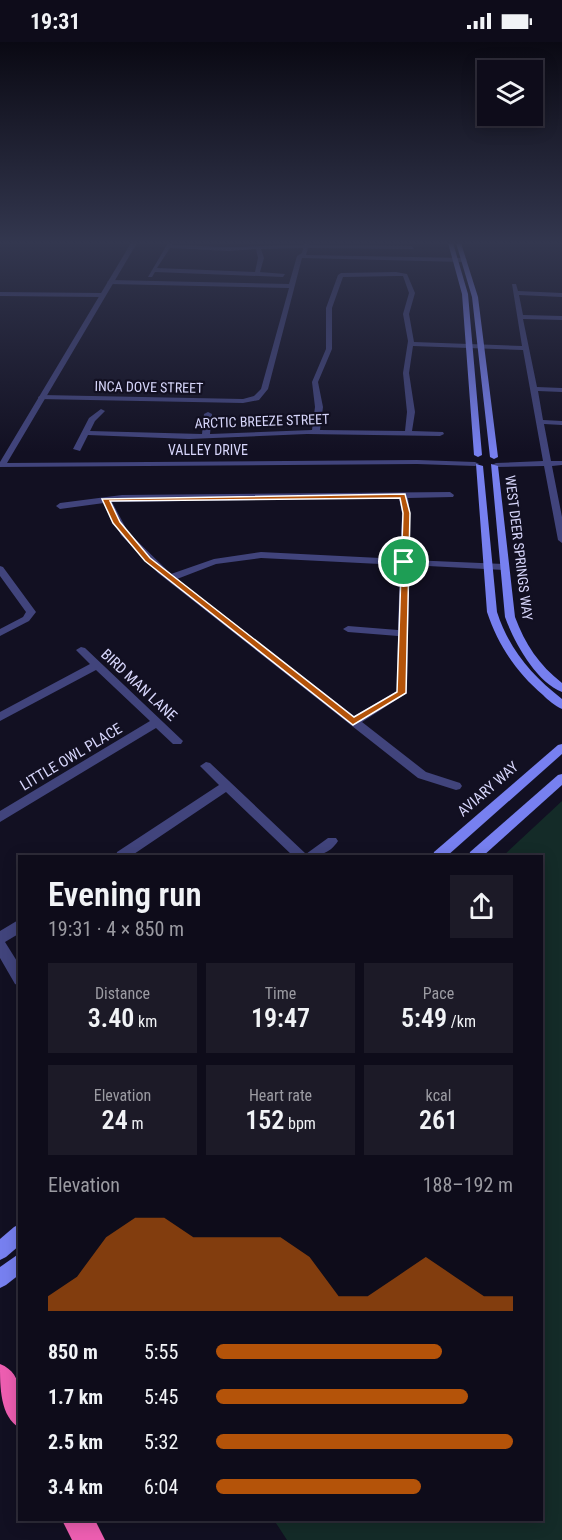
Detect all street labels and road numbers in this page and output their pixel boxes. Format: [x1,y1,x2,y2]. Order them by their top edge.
street label: INCA DOVE STREET [94,378,204,396]
street label: ARCTIC BREEZE STREET [194,411,330,431]
street label: VALLEY DRIVE [168,442,248,458]
street label: WEST DEER SPRINGS WAY [502,474,536,622]
street label: BIRD MAN LANE [97,645,181,725]
street label: LITTLE OWL PLACE [17,720,125,794]
street label: AVIARY WAY [454,758,522,820]

